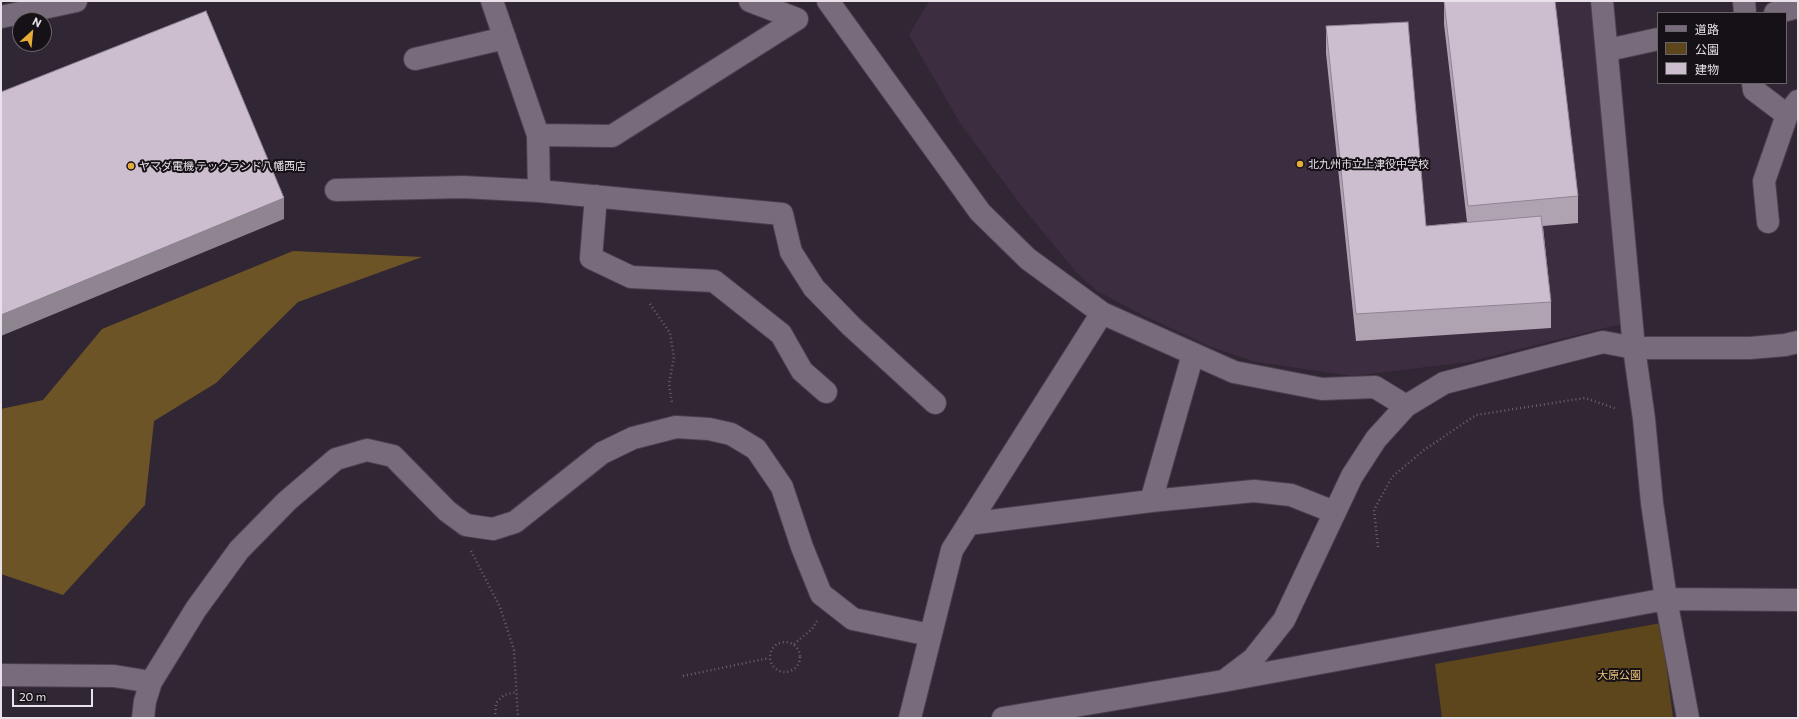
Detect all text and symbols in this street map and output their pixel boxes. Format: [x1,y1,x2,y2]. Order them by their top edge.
north arrow [12,12,52,52]
legend [1657,12,1787,84]
text: N [31,14,44,29]
text: 道路 [1695,22,1719,36]
text: 公園 [1695,42,1719,56]
text: 建物 [1695,62,1719,76]
place label: 北九州市立上津役中学校 [1308,157,1429,171]
place label: ヤマダ電機 テックランド八幡西店 [139,159,306,173]
marker: 北九州市立上津役中学校 [1295,159,1305,169]
marker: ヤマダ電機 テックランド八幡西店 [126,161,136,171]
park label: 大原公園 [1597,668,1641,682]
scale bar [14,681,95,707]
text: 20 m [19,689,46,703]

